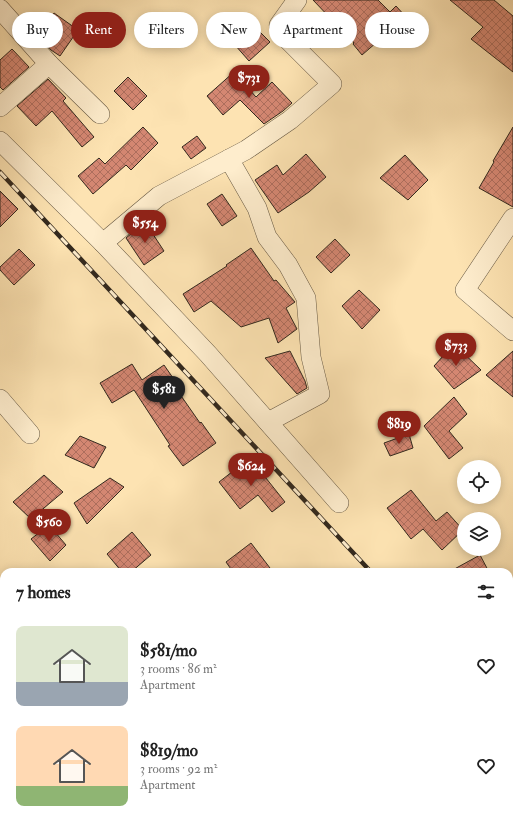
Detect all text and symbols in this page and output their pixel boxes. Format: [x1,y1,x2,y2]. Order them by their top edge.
chip: Buy [12,12,63,48]
chip: Rent [71,12,126,48]
chip: Filters [134,12,198,48]
chip: New [206,12,261,48]
chip: Apartment [269,12,357,48]
chip: House [365,12,429,48]
pin: $731 [225,65,273,99]
text: $731 [238,70,260,86]
pin: $554 [121,210,169,244]
text: $554 [132,215,158,231]
pin: $733 [432,333,480,367]
text: $733 [444,338,468,354]
pin: $581 [140,376,188,410]
text: $581 [152,381,176,397]
pin: $819 [375,411,423,445]
text: $819 [387,416,411,432]
pin: $624 [227,453,275,487]
text: $624 [237,458,265,474]
map controls [457,460,501,556]
button: locate [457,460,501,504]
pin: $560 [25,509,73,543]
button: layers [457,512,501,556]
text: $560 [36,514,62,530]
icon: filters [475,581,497,603]
text: 7 homes [16,582,71,603]
text: $581/mo [140,640,197,661]
icon: home [48,642,96,690]
icon: heart [475,655,497,677]
text: 3 rooms · 86 m² [140,661,217,677]
text: Apartment [140,677,196,693]
text: $819/mo [140,740,198,761]
icon: home [48,742,96,790]
icon: heart [475,755,497,777]
text: 3 rooms · 92 m² [140,761,217,777]
text: Apartment [140,777,196,793]

